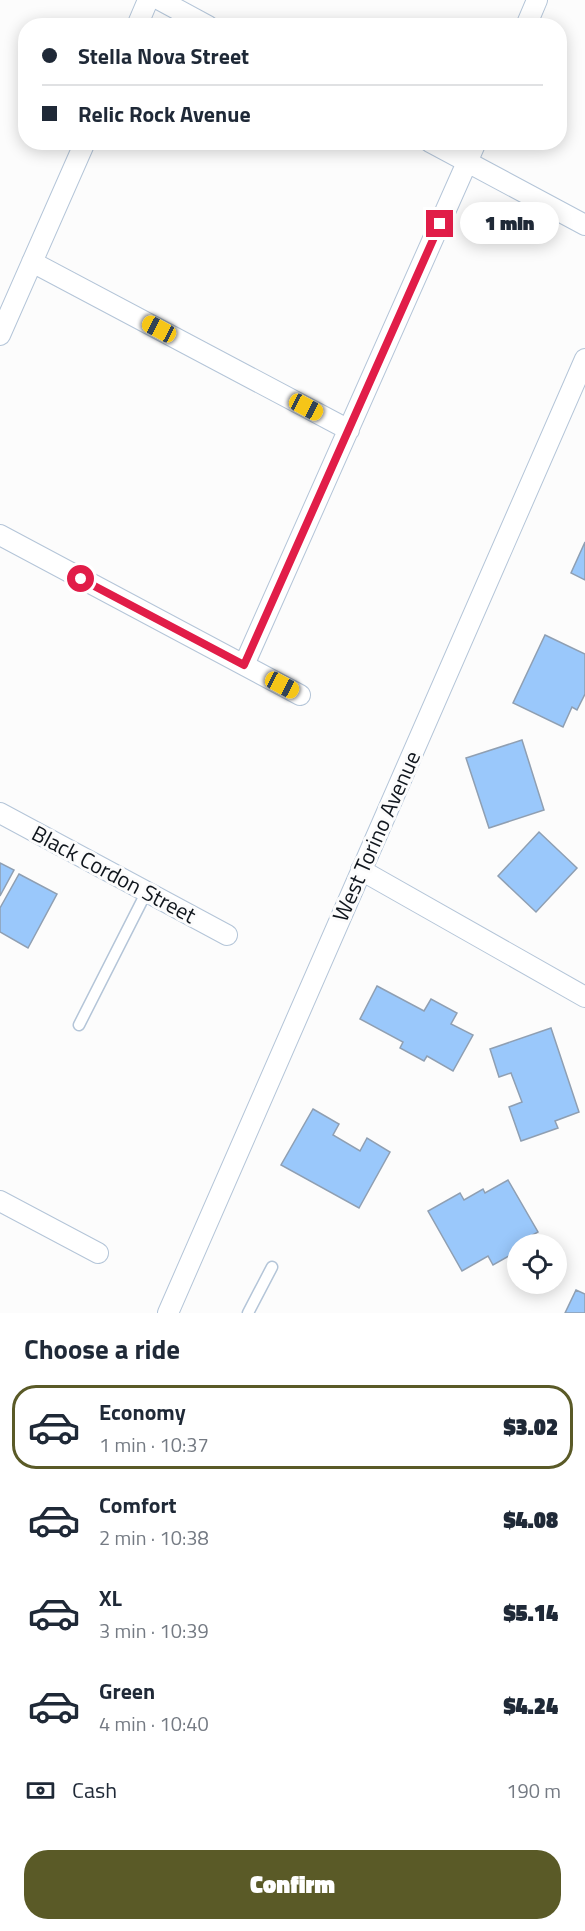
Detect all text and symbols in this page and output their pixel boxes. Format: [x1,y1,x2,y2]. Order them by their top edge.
text: Stella Nova Street [78,39,249,73]
text: Relic Rock Avenue [78,97,251,131]
callout: 1 min [461,203,560,245]
text: 1 min [485,207,534,238]
route end [426,210,453,237]
car [139,313,179,345]
car [286,391,326,423]
route start [67,565,94,592]
car [262,669,302,701]
street label: West Torino Avenue [323,745,429,927]
street label: Black Cordon Street [26,816,203,932]
map controls [507,1234,567,1294]
button: locate [507,1234,567,1294]
text: Choose a ride [24,1328,180,1369]
text: Economy [99,1395,186,1429]
icon: car [27,1400,81,1454]
text: $3.02 [503,1410,558,1444]
text: 1 min · 10:37 [99,1429,209,1460]
text: Comfort [99,1488,177,1522]
icon: car [27,1493,81,1547]
text: $4.08 [503,1503,558,1537]
text: 2 min · 10:38 [99,1522,209,1553]
text: XL [99,1581,122,1615]
icon: car [27,1586,81,1640]
text: $5.14 [503,1596,558,1630]
text: 3 min · 10:39 [99,1615,209,1646]
text: Green [99,1674,155,1708]
icon: car [27,1679,81,1733]
text: $4.24 [503,1689,558,1723]
text: 4 min · 10:40 [99,1708,209,1739]
text: Cash [72,1773,117,1807]
icon: cash [24,1774,57,1807]
text: 190 m [506,1775,561,1806]
button: Confirm [24,1850,561,1919]

